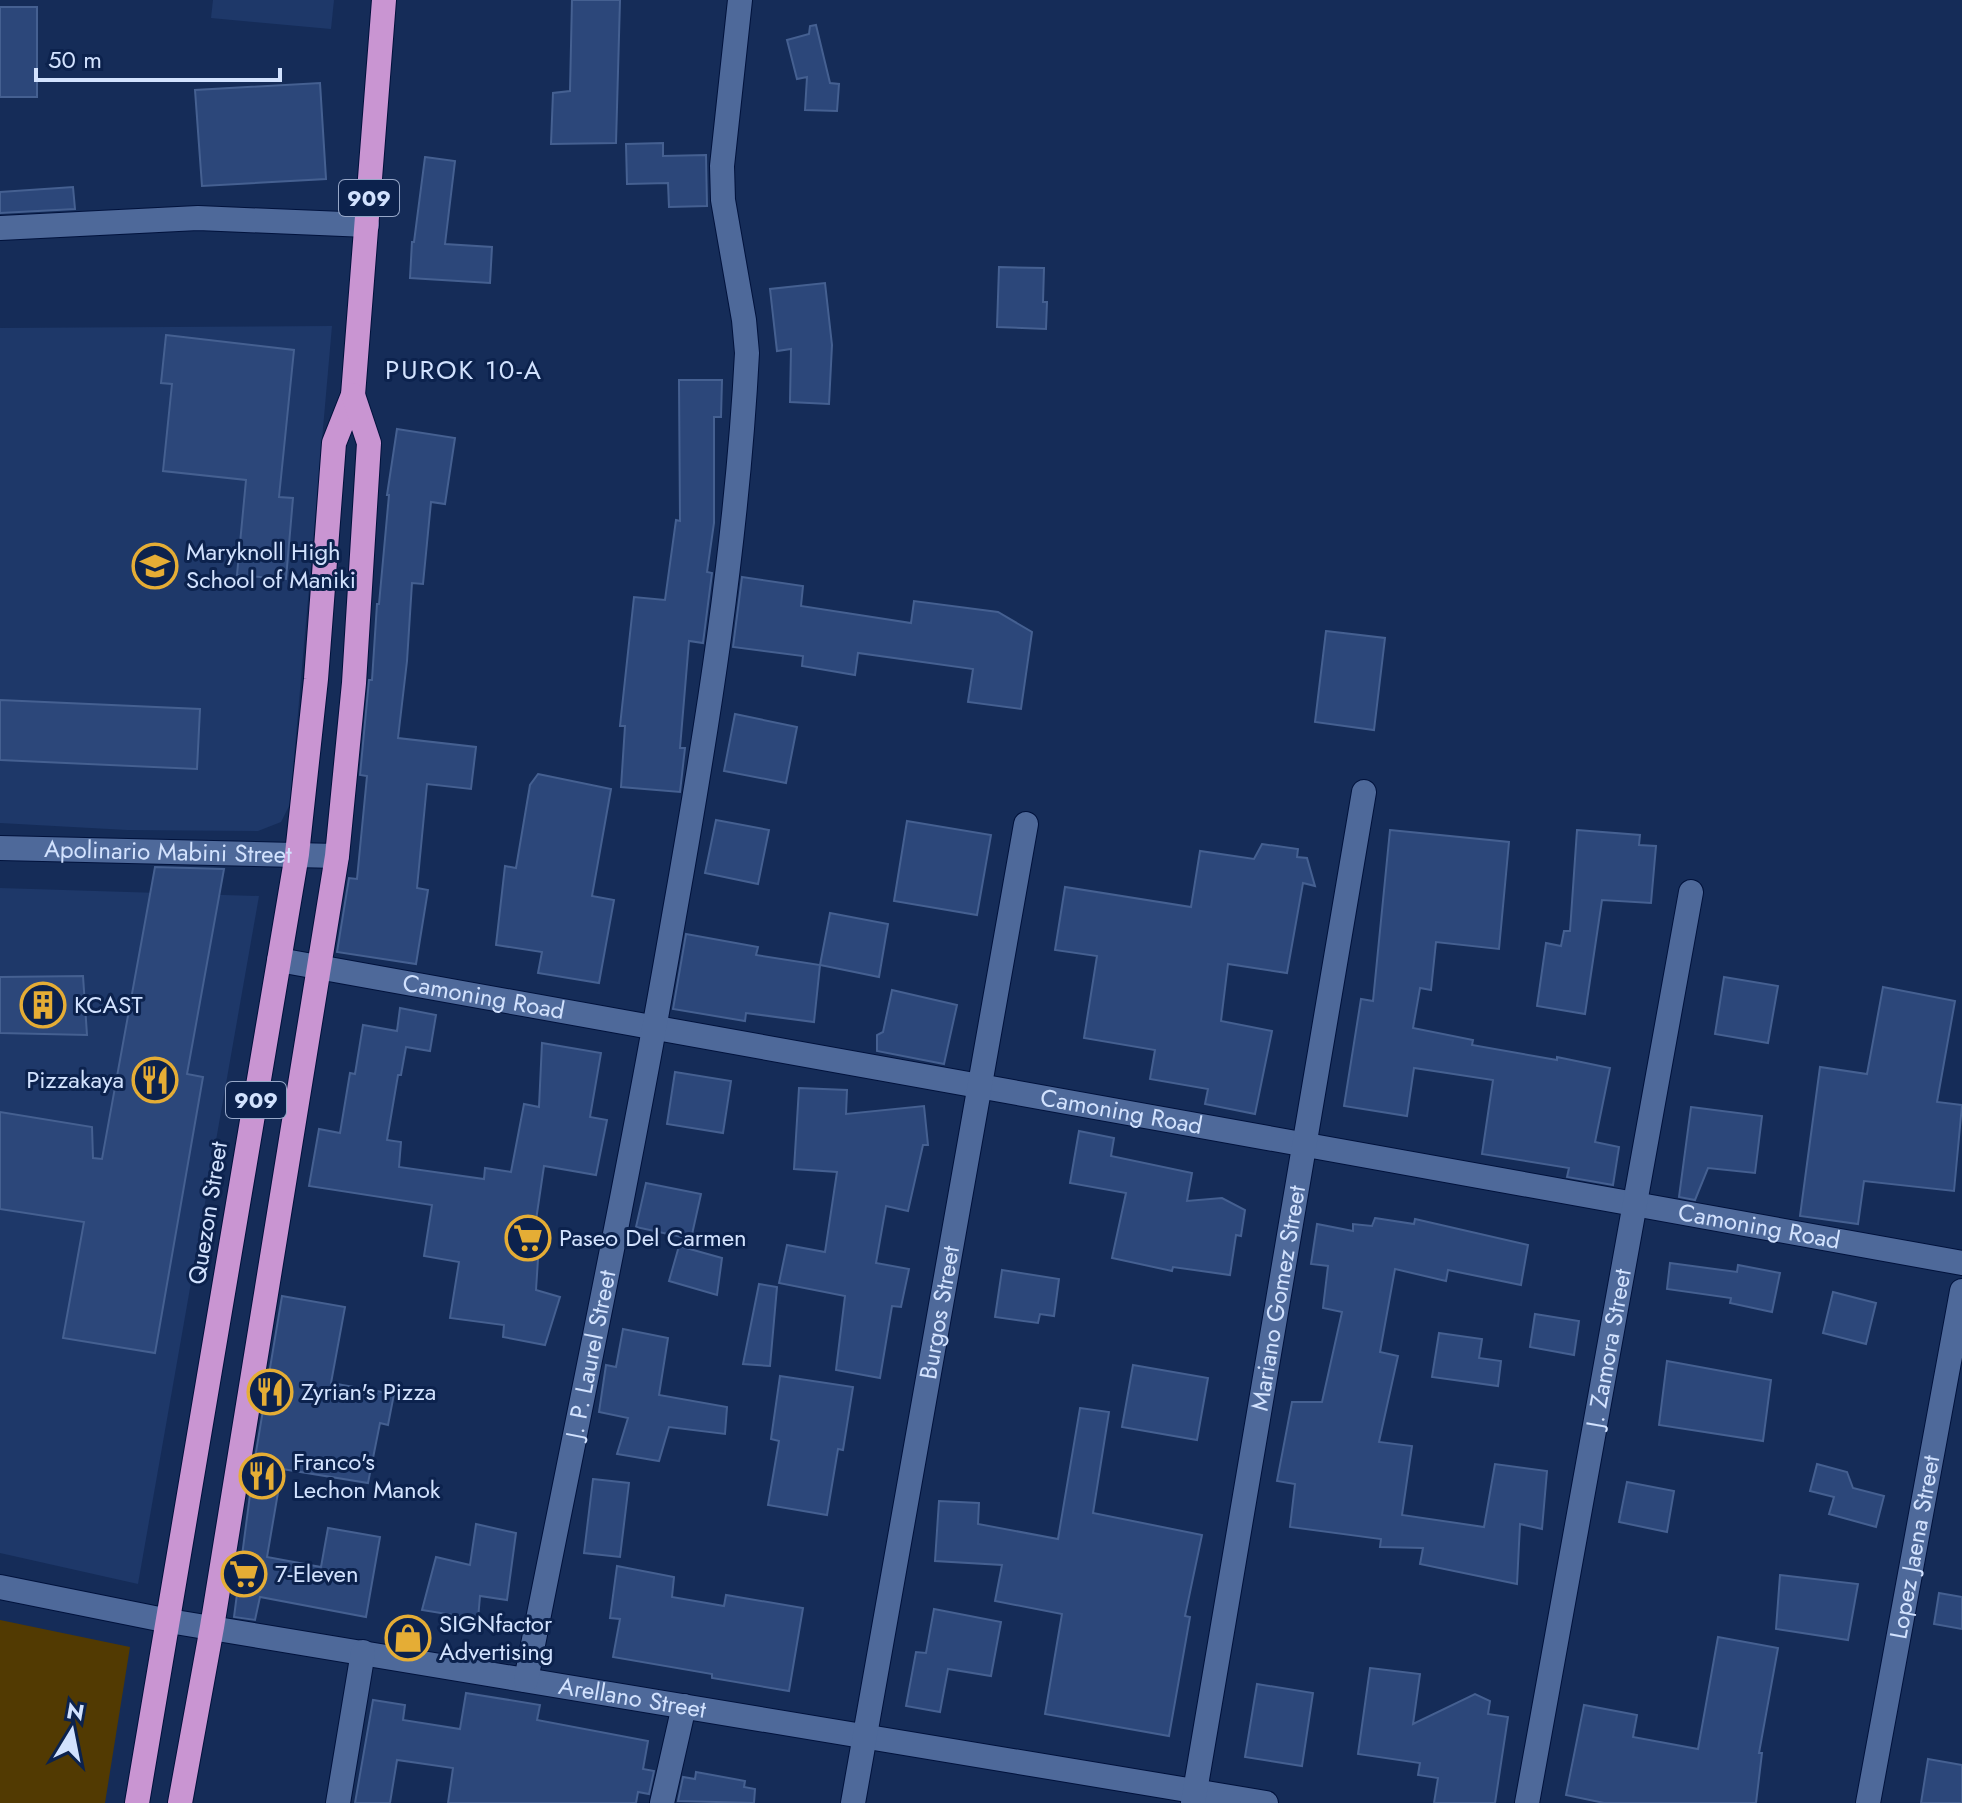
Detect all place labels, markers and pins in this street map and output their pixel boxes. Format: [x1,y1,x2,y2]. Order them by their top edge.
place label: Maryknoll High School of Maniki [186,534,356,597]
school or university icon: Maryknoll High School of Maniki [131,542,179,590]
building icon: KCAST [19,981,67,1029]
place label: KCAST [74,987,143,1022]
restaurant icon: Pizzakaya [131,1056,179,1104]
place label: Pizzakaya [26,1062,124,1097]
supermarket icon: Paseo Del Carmen [504,1214,552,1262]
place label: Paseo Del Carmen [559,1220,747,1255]
restaurant icon: Zyrian's Pizza [246,1368,294,1416]
place label: Zyrian's Pizza [301,1374,436,1409]
place label: Franco's Lechon Manok [293,1444,441,1507]
restaurant icon: Franco's Lechon Manok [238,1452,286,1500]
supermarket icon: 7-Eleven [220,1550,268,1598]
place label: 7-Eleven [275,1556,359,1591]
place label: SIGNfactor Advertising [439,1606,554,1669]
shop icon: SIGNfactor Advertising [384,1614,432,1662]

